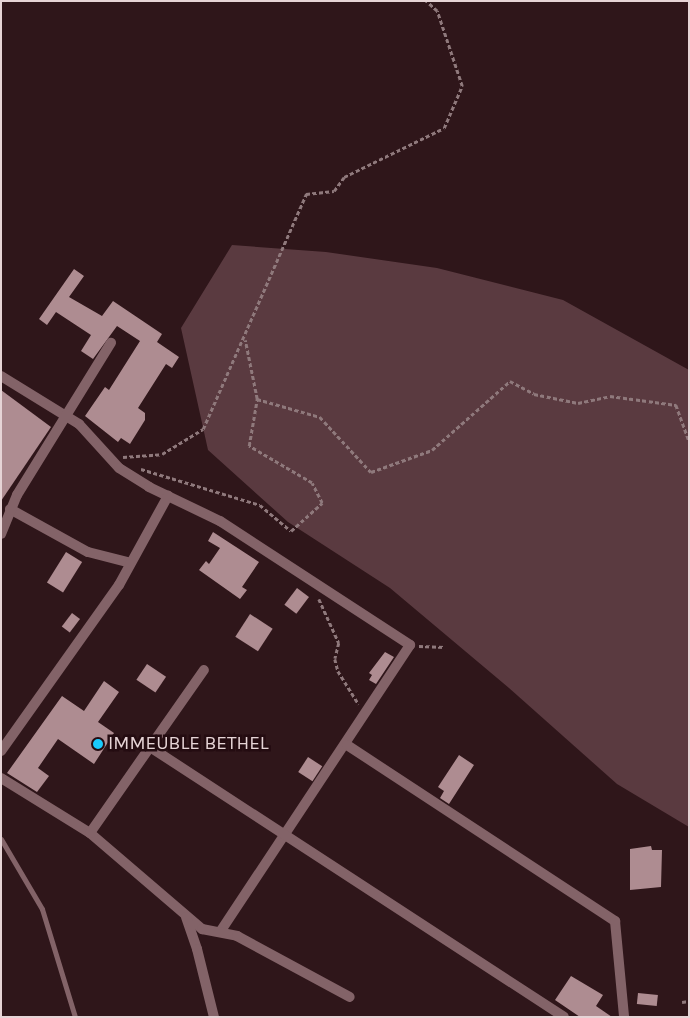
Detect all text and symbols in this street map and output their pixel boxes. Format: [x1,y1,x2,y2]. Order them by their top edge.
place label: IMMEUBLE BETHEL [108,733,269,755]
marker: IMMEUBLE BETHEL [92,738,104,750]

